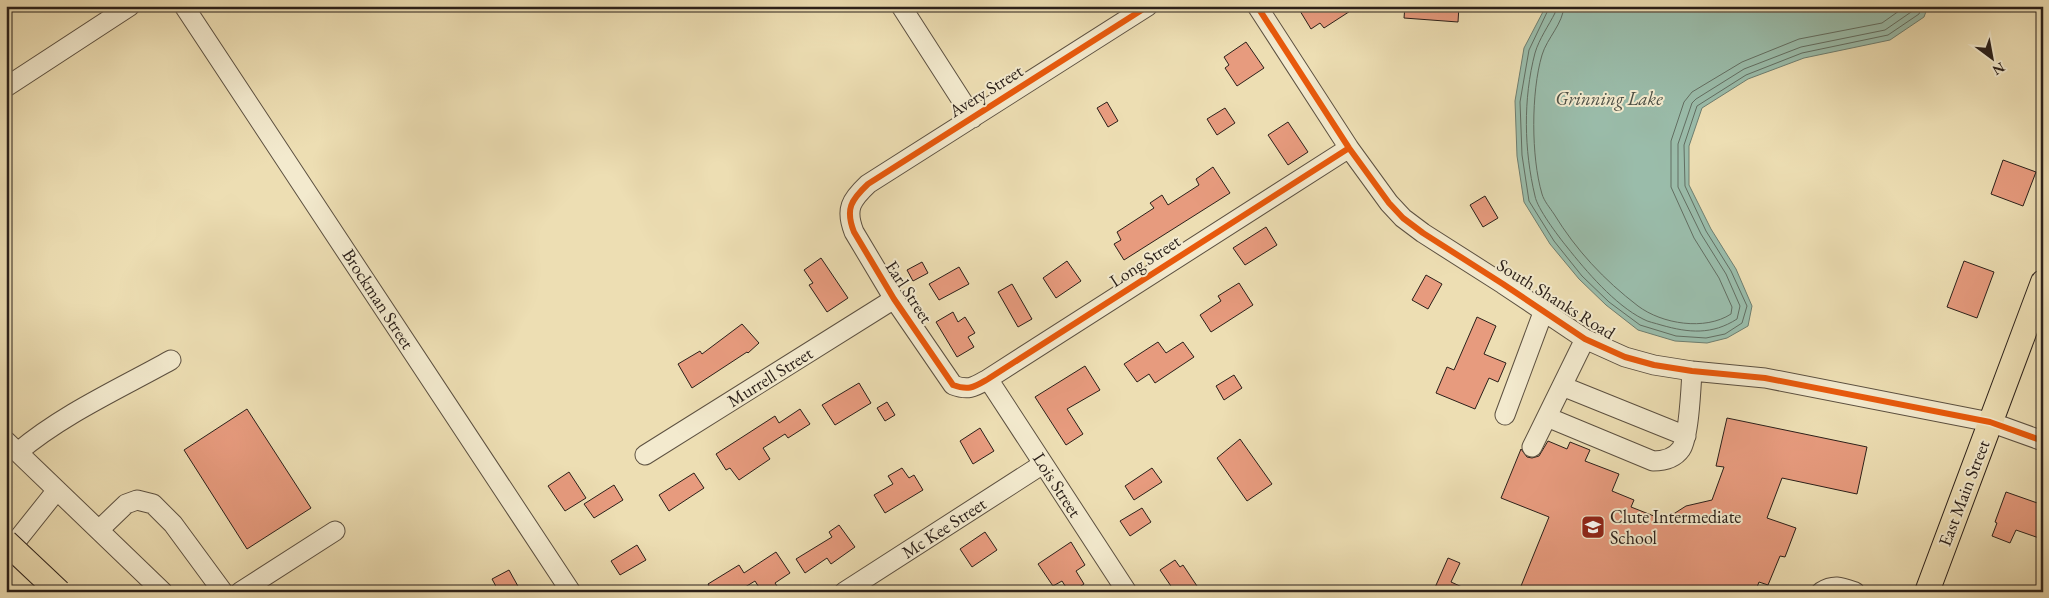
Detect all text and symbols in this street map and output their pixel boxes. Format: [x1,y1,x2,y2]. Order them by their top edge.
north arrow [1966,32,2016,82]
text: N [1989,58,2008,80]
street label: Avery Street [944,59,1027,123]
water label: Grinning Lake [1555,86,1663,111]
street label: Long Street [1105,229,1185,292]
street label: Brockman Street [337,244,420,354]
street label: South Shanks Road [1493,253,1620,345]
street label: Earl Street [881,256,938,328]
street label: Murrell Street [723,341,817,412]
street label: East Main Street [1933,436,1994,549]
street label: Lois Street [1028,448,1087,522]
street label: Mc Kee Street [897,492,991,563]
place label: Clute Intermediate School [1610,505,1741,549]
school or university icon: Clute Intermediate School [1580,514,1606,540]

